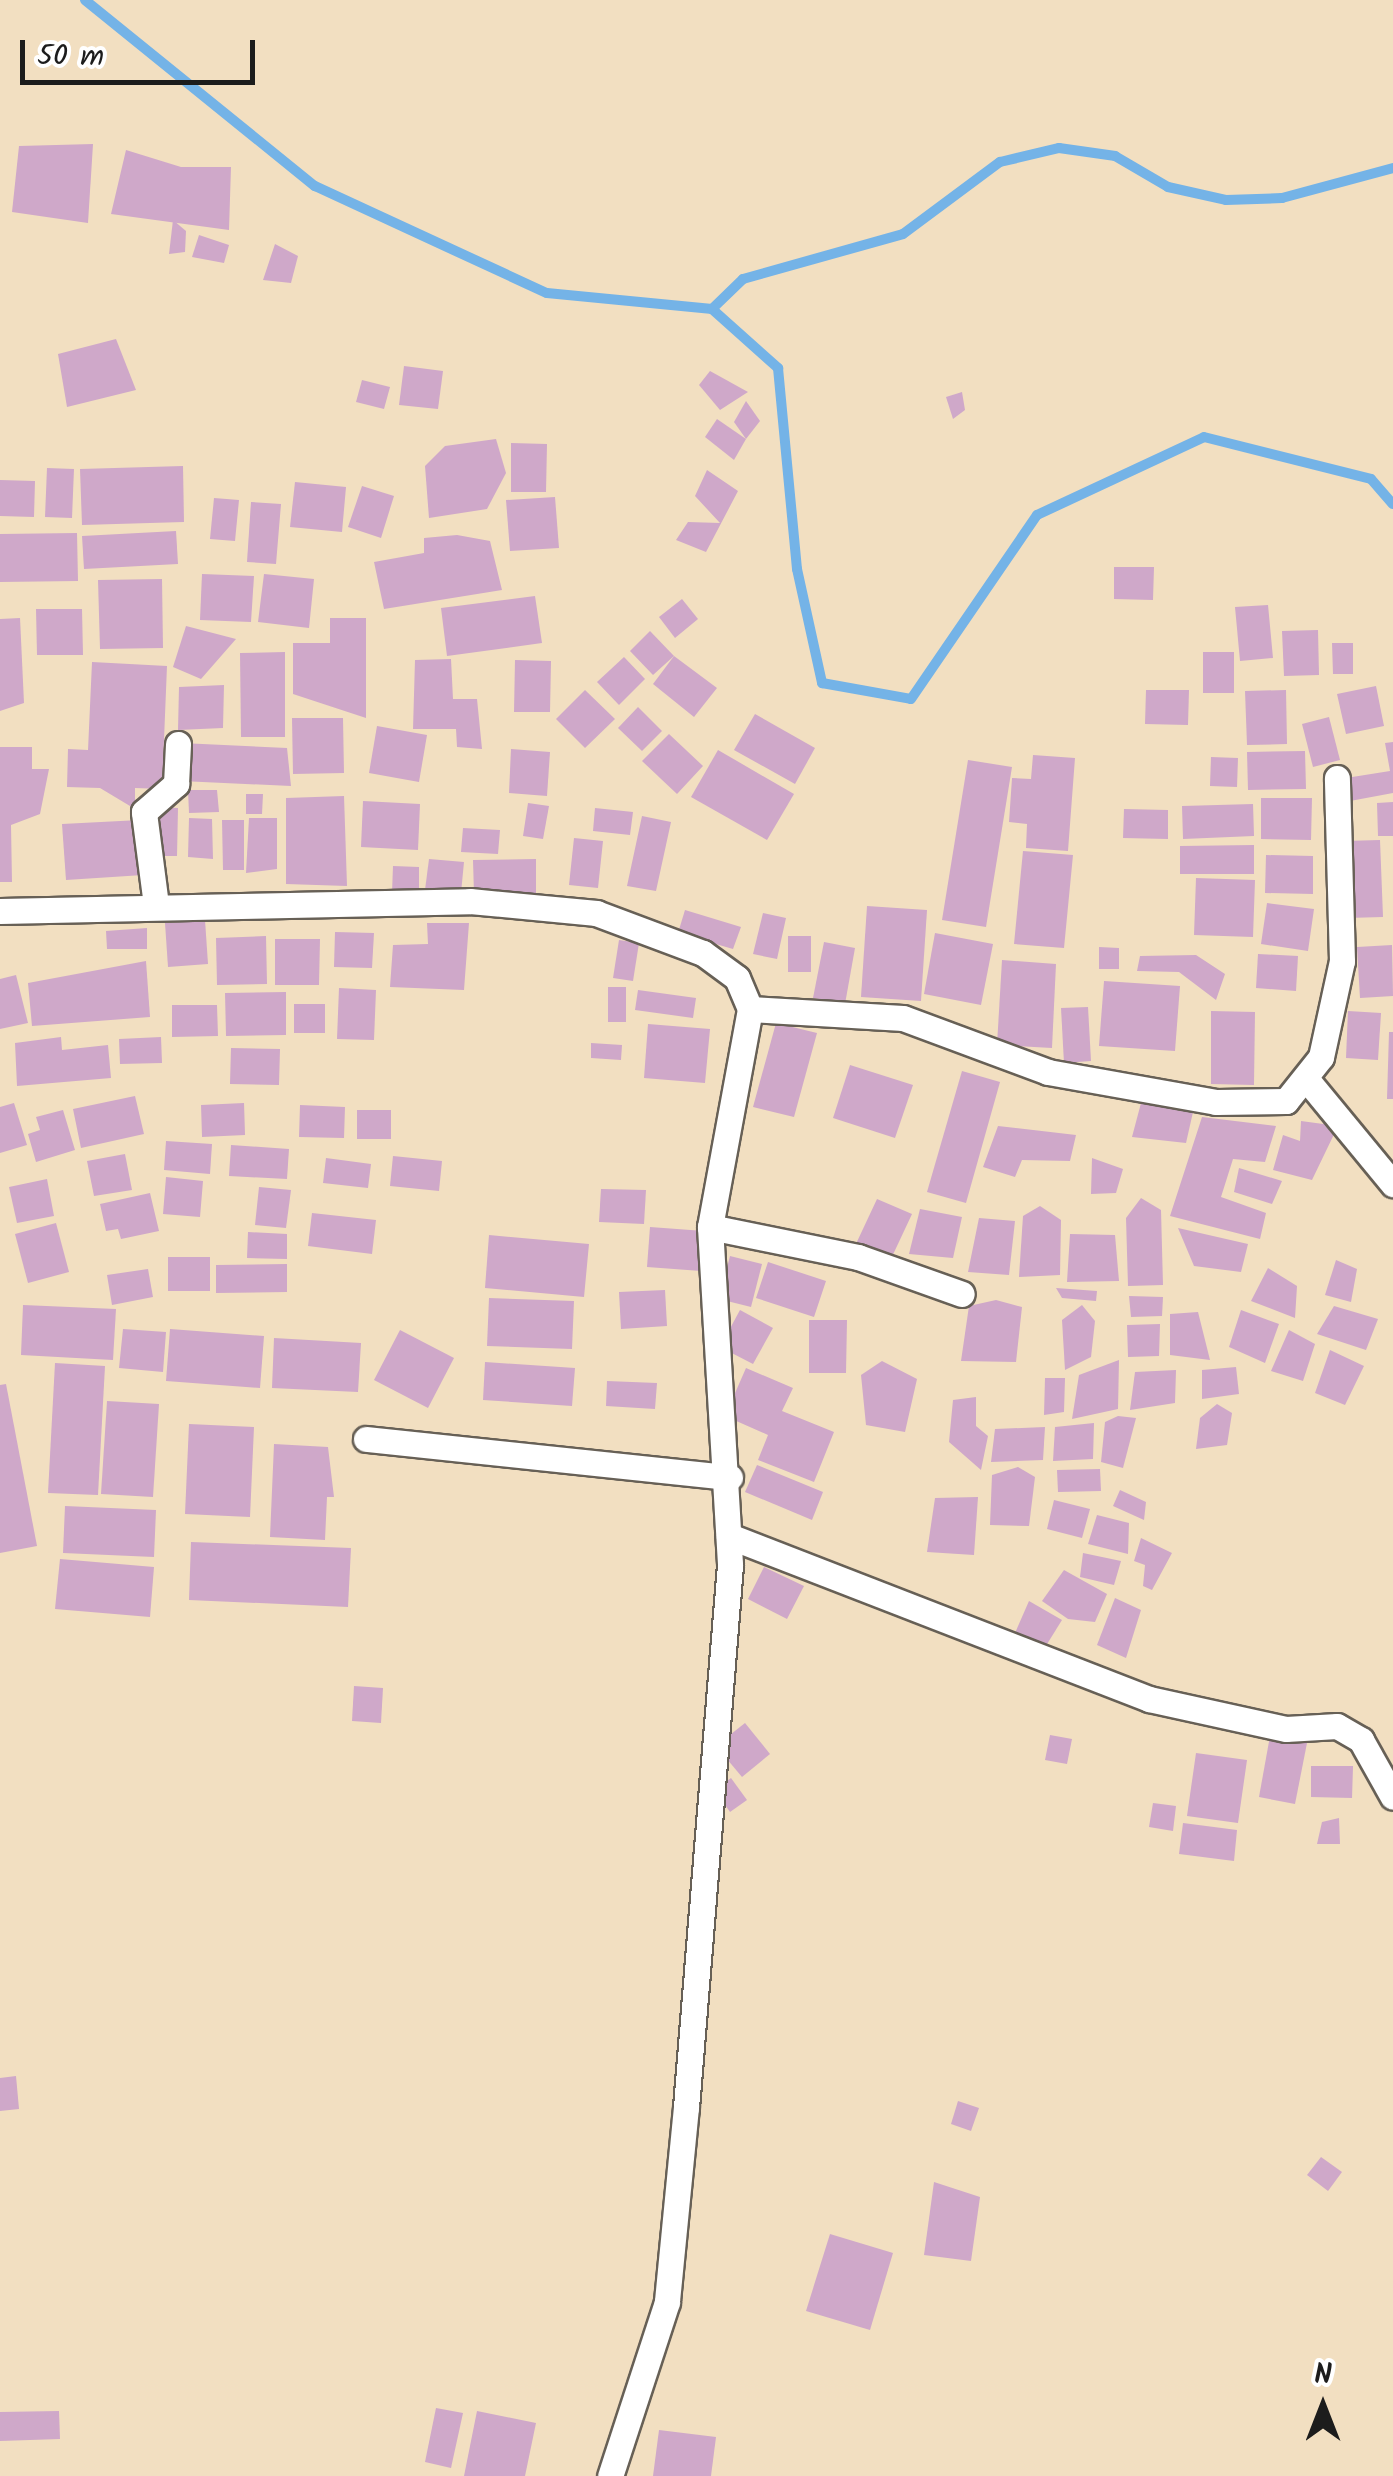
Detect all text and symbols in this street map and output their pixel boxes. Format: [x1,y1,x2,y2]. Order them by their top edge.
scale bar [25,20,260,82]
text: 50 m [37,33,104,81]
text: N [1314,2353,1332,2398]
north arrow [1273,2356,1373,2456]

